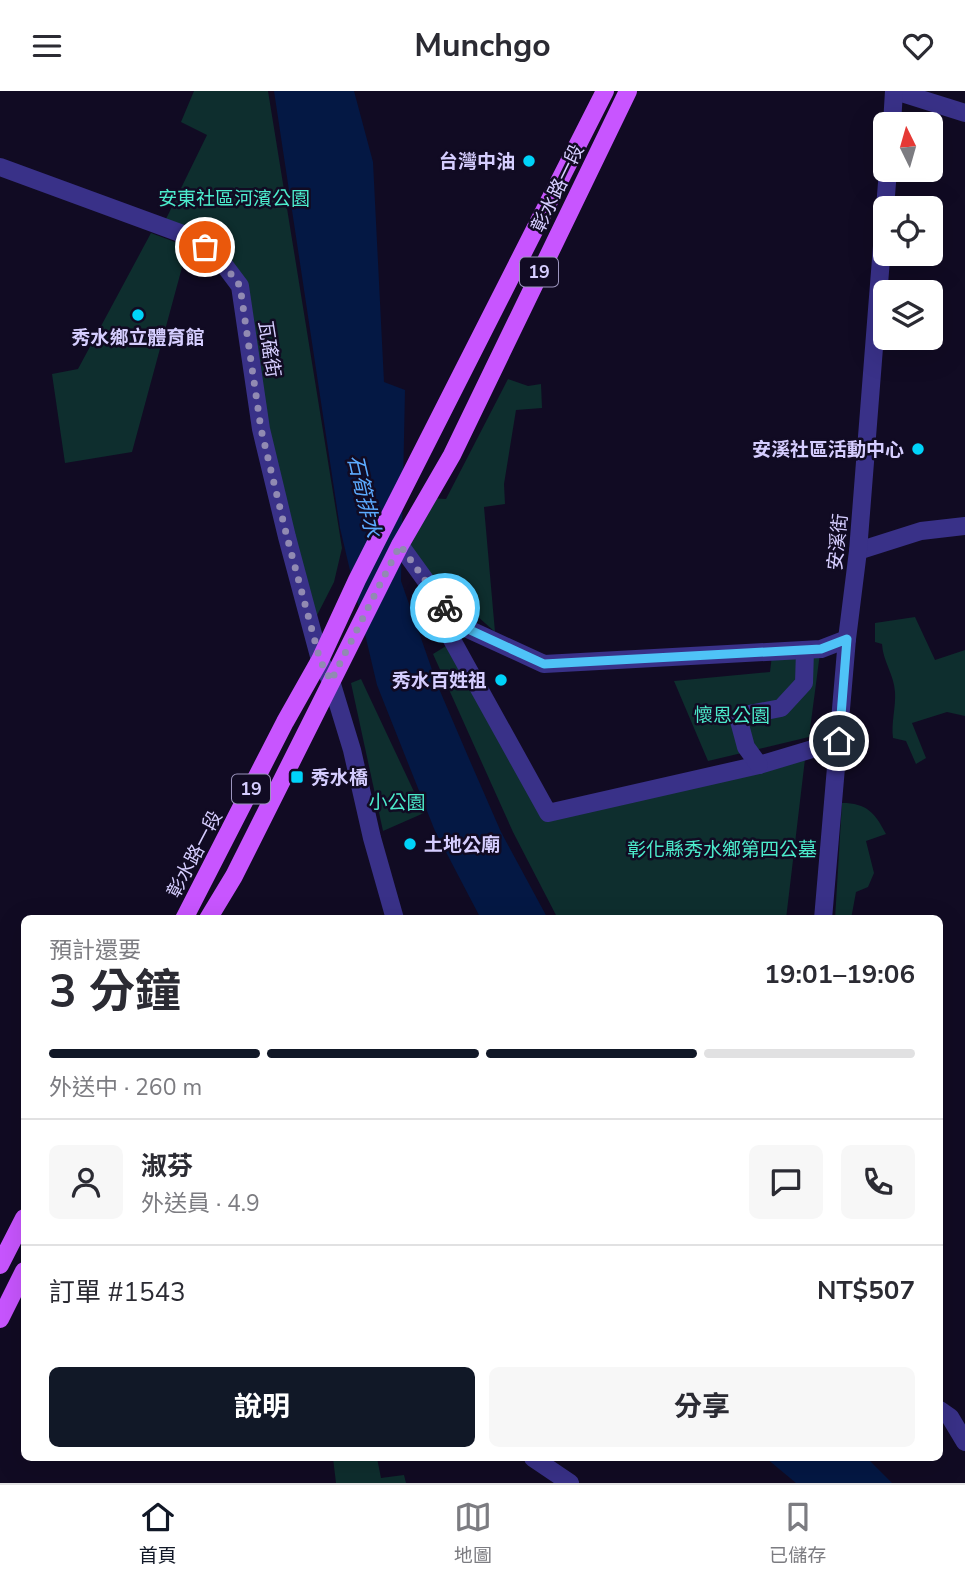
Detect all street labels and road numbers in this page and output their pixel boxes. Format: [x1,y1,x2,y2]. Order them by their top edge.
street label: 彰水路一段 [525,140,590,237]
road number: 19 [520,257,558,287]
street label: 瓦磘街 [252,319,286,379]
street label: 安溪街 [822,512,854,572]
road number: 19 [232,775,270,803]
street label: 彰水路一段 [161,806,229,903]

